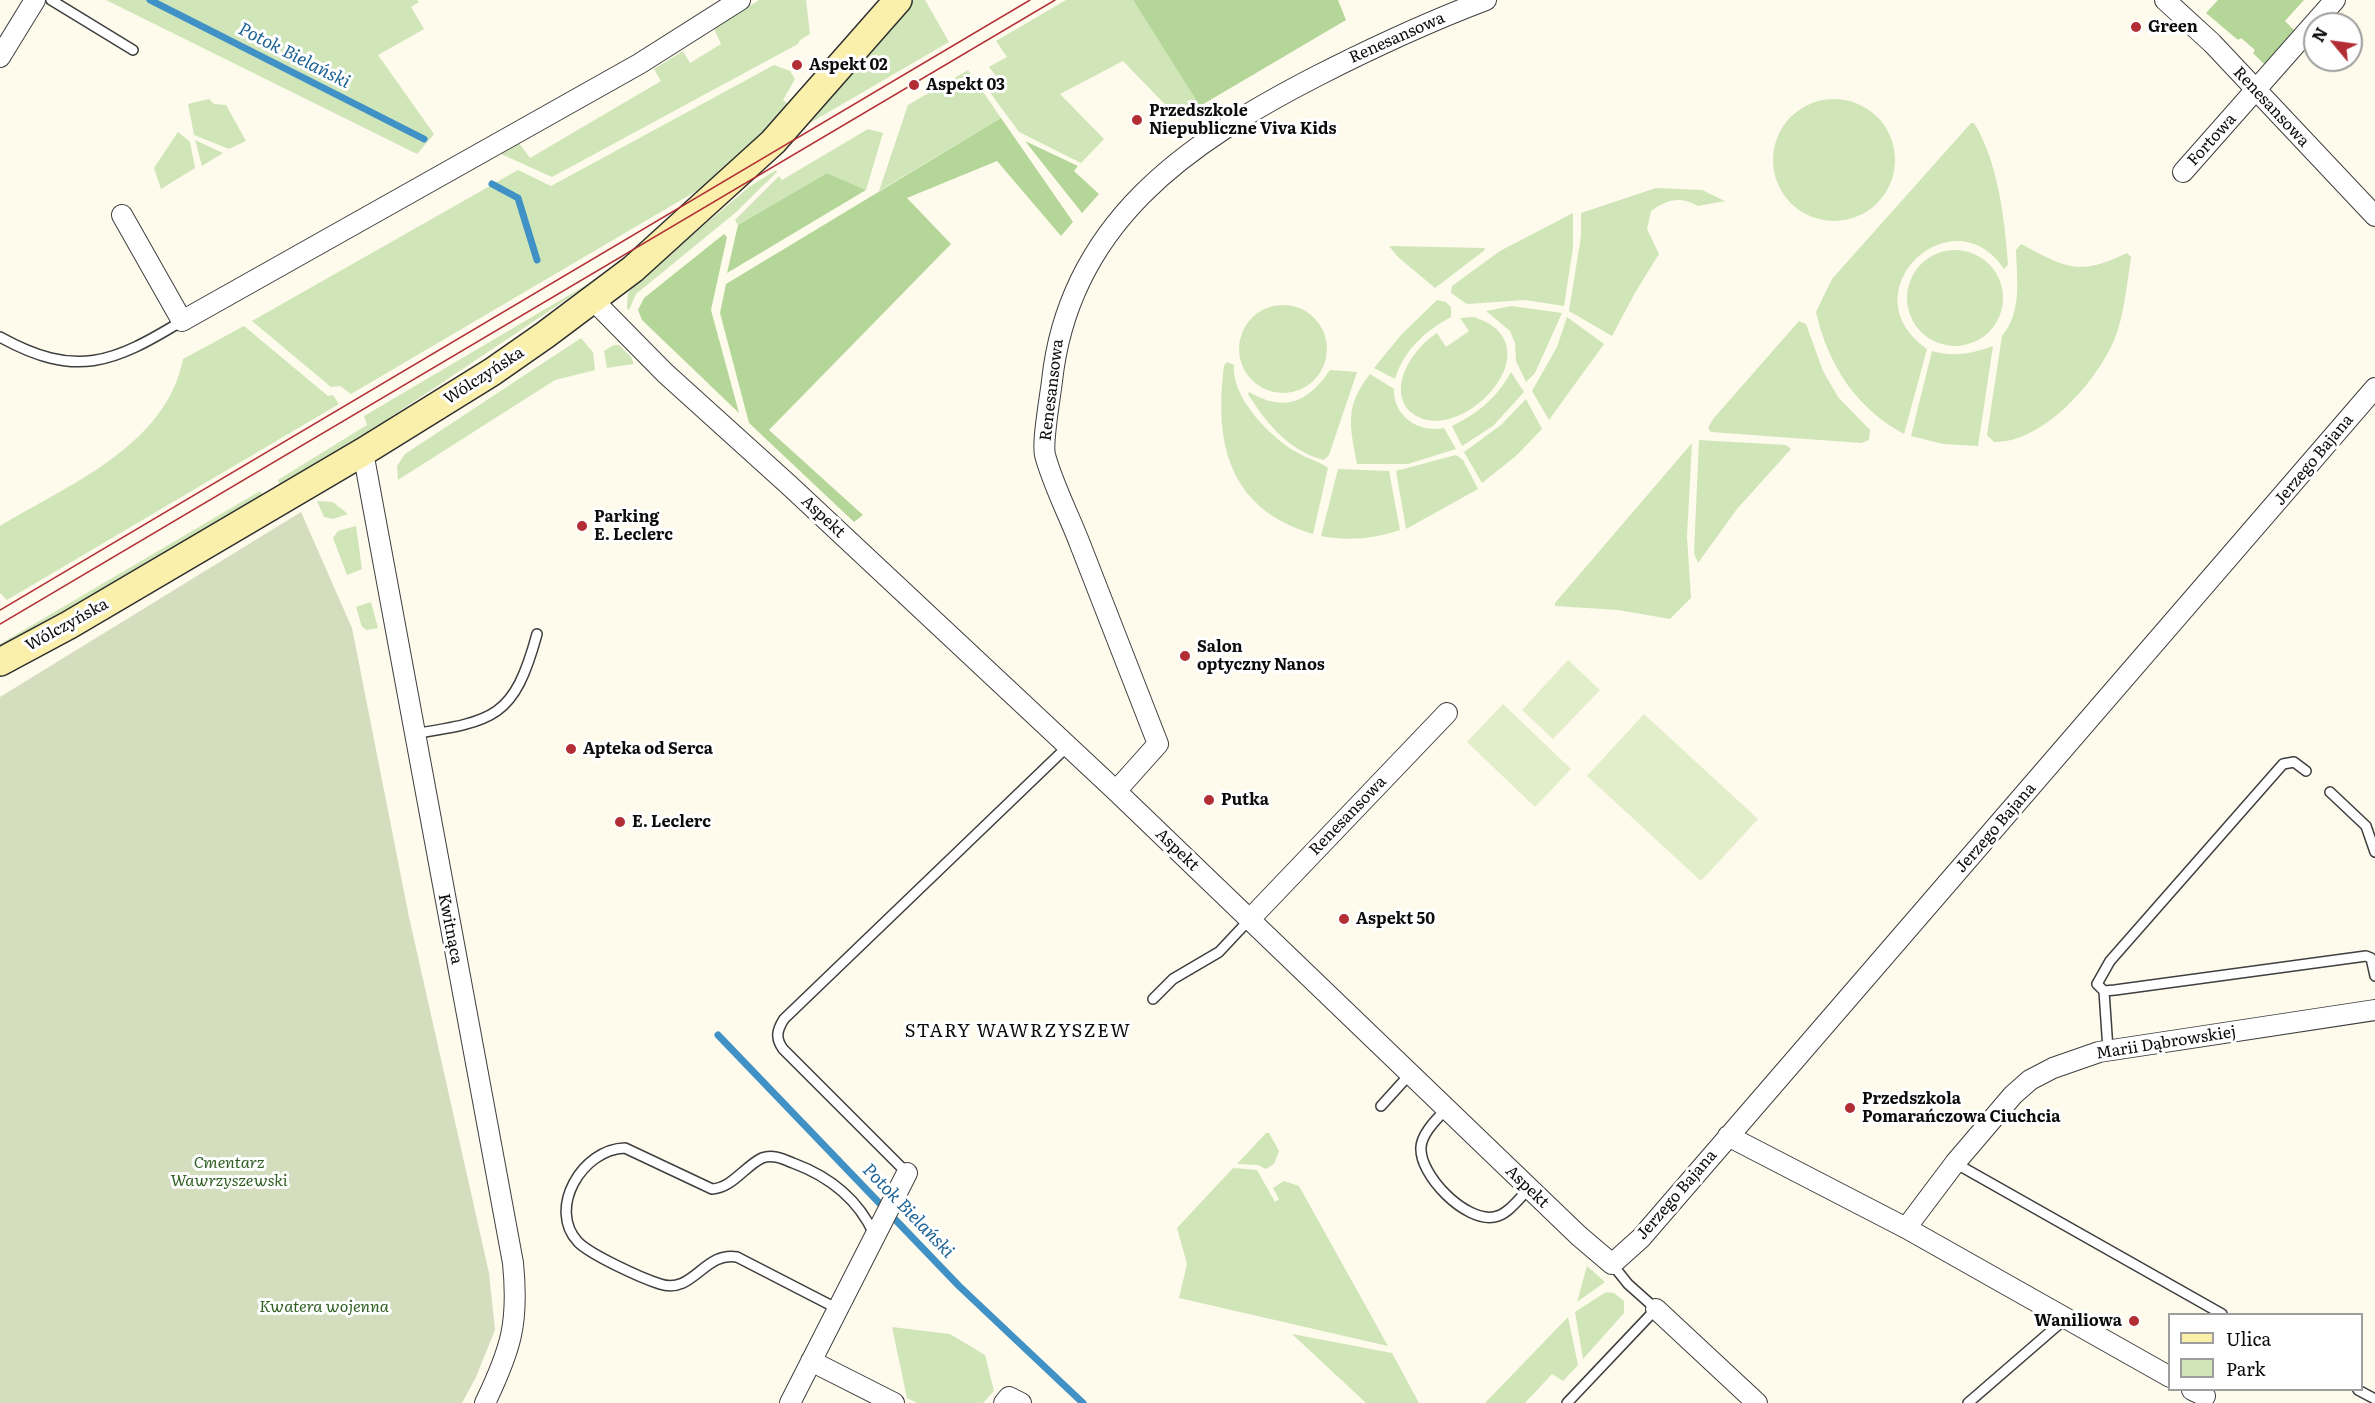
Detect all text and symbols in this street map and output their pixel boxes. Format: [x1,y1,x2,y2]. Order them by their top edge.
street label: Renesansowa [1346,8,1448,68]
north arrow [2303,12,2363,72]
place label: Green [2148,17,2198,37]
water label: Potok Bielański [234,19,354,93]
marker: Green [2129,20,2143,34]
text: N [2305,23,2333,46]
place label: Aspekt 02 [809,55,888,75]
marker: Aspekt 02 [790,58,804,72]
street label: Renesansowa [2229,63,2313,151]
place label: Aspekt 03 [926,75,1005,95]
marker: Aspekt 03 [907,78,921,92]
place label: Przedszkole Niepubliczne Viva Kids [1149,101,1337,139]
street label: Fortowa [2184,110,2240,170]
marker: Przedszkole Niepubliczne Viva Kids [1130,113,1144,127]
street label: Renesansowa [1036,338,1068,442]
street label: Wólczyńska [440,343,528,409]
street label: Jerzego Bajana [2270,411,2358,509]
street label: Aspekt [797,492,849,542]
place label: Parking E. Leclerc [594,507,673,545]
marker: Parking E. Leclerc [575,519,589,533]
street label: Wólczyńska [22,594,112,656]
place label: Salon optyczny Nanos [1197,637,1325,675]
marker: Salon optyczny Nanos [1178,649,1192,663]
place label: Apteka od Serca [583,739,713,759]
marker: Apteka od Serca [564,742,578,756]
street label: Renesansowa [1305,772,1391,860]
street label: Jerzego Bajana [1952,779,2040,877]
place label: Putka [1221,790,1269,810]
marker: Putka [1202,793,1216,807]
place label: E. Leclerc [632,812,711,832]
marker: E. Leclerc [613,815,627,829]
street label: Aspekt [1151,825,1203,875]
street label: Kwitnąca [434,892,466,966]
place label: Aspekt 50 [1356,909,1435,929]
marker: Aspekt 50 [1337,912,1351,926]
district label: STARY WAWRZYSZEW [905,1021,1131,1043]
street label: Marii Dąbrowskiej [2095,1022,2237,1064]
place label: Przedszkola Pomarańczowa Ciuchcia [1862,1089,2061,1127]
marker: Przedszkola Pomarańczowa Ciuchcia [1843,1101,1857,1115]
street label: Jerzego Bajana [1633,1146,1721,1244]
park label: Cmentarz Wawrzyszewski [170,1153,288,1191]
water label: Potok Bielański [858,1159,958,1263]
street label: Aspekt [1501,1162,1553,1212]
park label: Kwatera wojenna [259,1297,389,1317]
place label: Waniliowa [2034,1311,2122,1331]
legend [2168,1313,2363,1391]
marker: Waniliowa [2127,1314,2141,1328]
text: Ulica [2226,1325,2271,1352]
text: Park [2226,1355,2265,1382]

